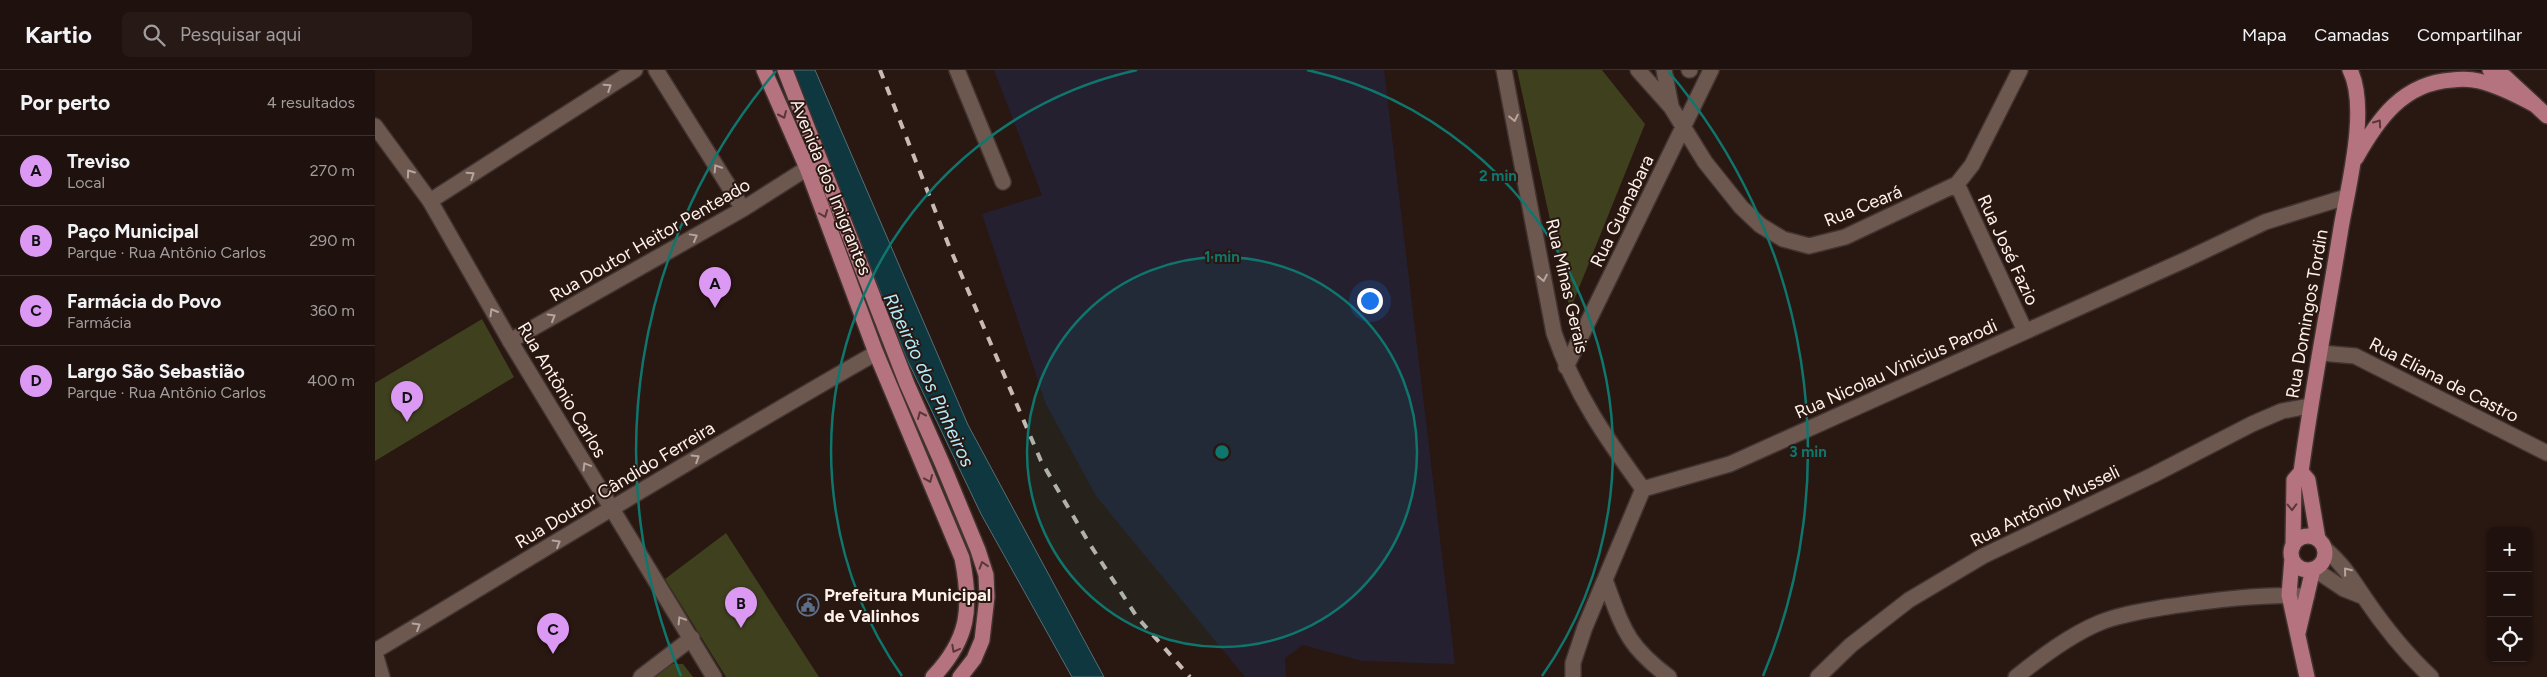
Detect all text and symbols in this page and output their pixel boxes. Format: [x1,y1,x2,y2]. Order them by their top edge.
search box [122,12,472,57]
text: Kartio [25,20,92,49]
icon: search [140,21,168,49]
text: Pesquisar aqui [180,23,301,46]
text: Mapa [2242,24,2286,46]
text: Camadas [2314,24,2389,46]
text: Compartilhar [2417,24,2522,46]
one-way arrow [603,84,612,93]
text: Por perto [20,90,110,115]
text: 4 resultados [267,93,355,112]
street label: Avenida dos Imigrantes [786,96,876,278]
one-way arrow [776,110,787,119]
one-way arrow [1508,113,1519,122]
one-way arrow [2372,119,2381,129]
text: Treviso [67,150,130,173]
street label: Rua Guanabara [1585,151,1659,271]
text: A [30,161,42,180]
text: 270 m [310,161,355,180]
one-way arrow [713,164,723,173]
text: 2 min [1479,167,1517,185]
one-way arrow [407,169,416,179]
one-way arrow [466,171,475,181]
text: Local [67,173,105,192]
street label: Rua Doutor Heitor Penteado [546,174,754,306]
street label: Rua Ceará [1821,180,1905,232]
street label: Rua José Fazio [1973,191,2043,309]
one-way arrow [818,209,828,218]
street label: Rua Minas Gerais [1541,216,1593,356]
text: Paço Municipal [67,220,199,243]
street label: Rua Domingos Tordin [2281,228,2333,400]
text: B [31,231,41,250]
text: 290 m [309,231,355,250]
one-way arrow [688,233,697,243]
text: Parque · Rua Antônio Carlos [67,243,266,262]
text: 1 min [1204,248,1240,266]
pin: A [699,267,731,308]
one-way arrow [1538,273,1548,282]
your location [1357,288,1383,314]
water label: Ribeirão dos Pinheiros [879,289,979,471]
text: Farmácia do Povo [67,290,221,313]
text: C [30,301,42,320]
text: 360 m [309,301,355,320]
one-way arrow [490,309,500,318]
text: Farmácia [67,313,131,332]
one-way arrow [547,314,556,324]
street label: Rua Nicolau Vinicius Parodi [1791,314,2001,424]
street label: Rua Antônio Carlos [513,318,611,462]
street label: Rua Eliana de Castro [2365,333,2523,427]
text: Largo São Sebastião [67,360,245,383]
text: D [30,371,42,390]
text: 400 m [307,371,355,390]
pin: D [391,381,423,422]
text: Parque · Rua Antônio Carlos [67,383,266,402]
one-way arrow [917,411,927,420]
street label: Rua Doutor Cândido Ferreira [511,417,719,553]
centre of rings [1213,443,1231,461]
text: 3 min [1789,443,1827,461]
one-way arrow [690,455,699,465]
street label: Rua Antônio Musseli [1967,460,2123,552]
one-way arrow [583,463,593,472]
one-way arrow [923,474,933,483]
one-way arrow [2287,504,2297,512]
map controls [2487,527,2532,662]
button: + [2487,527,2532,572]
one-way arrow [551,539,560,549]
one-way arrow [978,562,988,570]
one-way arrow [2345,568,2353,577]
button: − [2487,572,2532,617]
place label: Prefeitura Municipal de Valinhos [824,584,991,627]
pin: B [725,587,757,628]
public building icon: Prefeitura Municipal de Valinhos [796,593,820,617]
pin: C [537,613,569,654]
one-way arrow [677,616,687,625]
button: locate [2487,617,2532,662]
one-way arrow [411,622,420,632]
one-way arrow [952,644,962,653]

